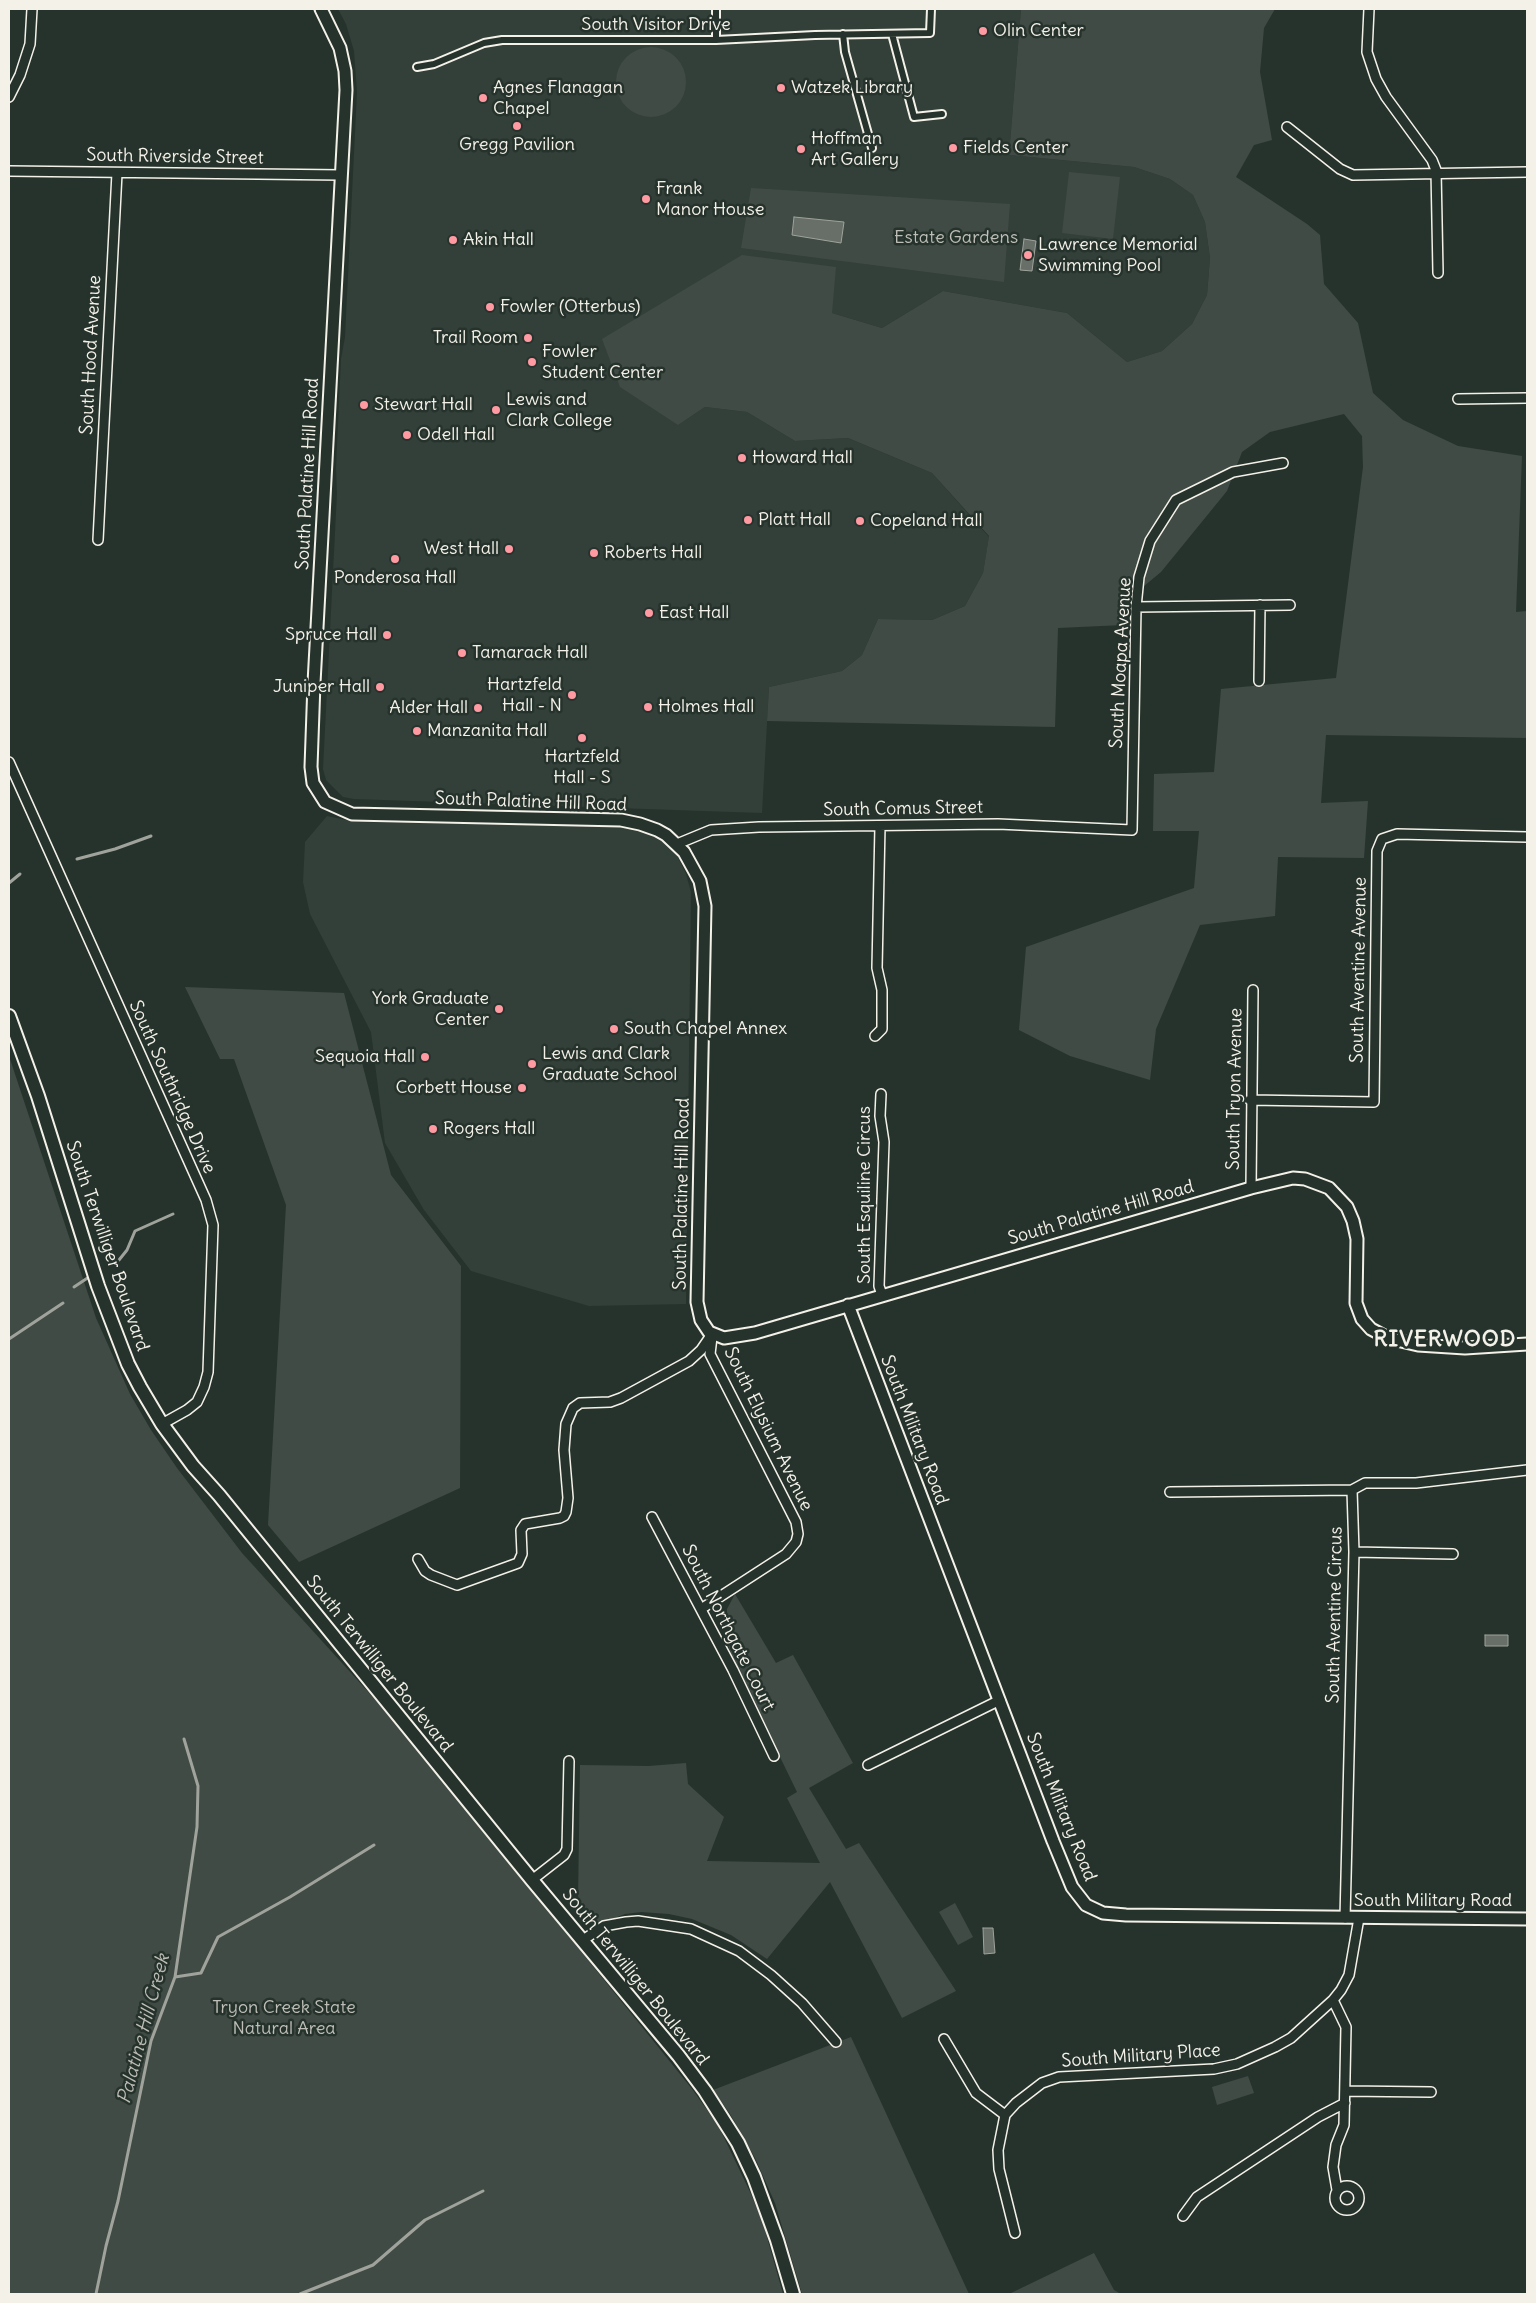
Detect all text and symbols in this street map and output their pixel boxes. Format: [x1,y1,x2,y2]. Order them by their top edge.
street label: South Visitor Drive [581,14,731,36]
place label: Olin Center [993,20,1084,42]
marker: Olin Center [977,25,989,37]
place label: Agnes Flanagan Chapel [493,77,623,120]
place label: Watzek Library [791,77,913,99]
marker: Watzek Library [775,82,787,94]
marker: Agnes Flanagan Chapel [477,92,489,104]
marker: Gregg Pavilion [511,120,523,132]
place label: Hoffman Art Gallery [811,128,899,170]
place label: Gregg Pavilion [459,134,575,156]
place label: Fields Center [963,137,1068,159]
marker: Fields Center [947,142,959,154]
marker: Hoffman Art Gallery [795,143,807,155]
street label: South Riverside Street [86,145,264,169]
place label: Frank Manor House [656,178,764,220]
marker: Frank Manor House [640,193,652,205]
park label: Estate Gardens [894,227,1018,249]
place label: Akin Hall [463,229,534,251]
marker: Akin Hall [447,234,459,246]
place label: Lawrence Memorial Swimming Pool [1038,234,1198,276]
marker: Lawrence Memorial Swimming Pool [1022,249,1034,261]
street label: South Hood Avenue [76,275,106,435]
place label: Fowler (Otterbus) [500,296,641,318]
marker: Fowler (Otterbus) [484,301,496,313]
place label: Trail Room [433,327,518,349]
marker: Trail Room [522,332,534,344]
place label: Fowler Student Center [542,341,663,384]
marker: Fowler Student Center [526,356,538,368]
street label: South Palatine Hill Road [292,377,324,571]
place label: Lewis and Clark College [506,389,612,432]
place label: Stewart Hall [374,394,473,416]
marker: Stewart Hall [358,399,370,411]
marker: Lewis and Clark College [490,404,502,416]
place label: Odell Hall [417,424,495,446]
marker: Odell Hall [401,429,413,441]
place label: Howard Hall [752,447,853,469]
marker: Howard Hall [736,452,748,464]
place label: Platt Hall [758,509,831,531]
place label: Copeland Hall [870,510,983,532]
marker: Platt Hall [742,514,754,526]
marker: Copeland Hall [854,515,866,527]
place label: West Hall [424,538,499,560]
place label: Roberts Hall [604,542,702,564]
marker: West Hall [503,543,515,555]
marker: Roberts Hall [588,547,600,559]
marker: Ponderosa Hall [389,553,401,565]
place label: Ponderosa Hall [334,567,456,589]
street label: South Moapa Avenue [1106,577,1136,749]
place label: East Hall [659,602,729,624]
marker: East Hall [643,607,655,619]
place label: Spruce Hall [285,624,377,646]
marker: Spruce Hall [381,629,393,641]
place label: Tamarack Hall [472,642,588,664]
marker: Tamarack Hall [456,647,468,659]
place label: Hartzfeld Hall - N [487,674,562,716]
place label: Juniper Hall [273,676,370,698]
marker: Juniper Hall [374,681,386,693]
marker: Hartzfeld Hall - N [566,689,578,701]
place label: Holmes Hall [658,696,754,718]
place label: Alder Hall [389,697,468,719]
marker: Holmes Hall [642,701,654,713]
marker: Alder Hall [472,702,484,714]
place label: Manzanita Hall [427,720,547,742]
marker: Manzanita Hall [411,725,423,737]
marker: Hartzfeld Hall - S [576,732,588,744]
place label: Hartzfeld Hall - S [545,746,619,789]
street label: South Palatine Hill Road [434,788,628,816]
street label: South Comus Street [823,797,983,821]
street label: South Aventine Avenue [1347,877,1371,1063]
place label: York Graduate Center [372,988,489,1030]
street label: South Southridge Drive [124,997,220,1177]
marker: York Graduate Center [493,1003,505,1015]
street label: South Tryon Avenue [1223,1008,1247,1170]
place label: South Chapel Annex [624,1018,787,1040]
marker: South Chapel Annex [608,1023,620,1035]
place label: Lewis and Clark Graduate School [542,1043,677,1086]
place label: Sequoia Hall [315,1046,415,1068]
marker: Sequoia Hall [419,1051,431,1063]
marker: Lewis and Clark Graduate School [526,1058,538,1070]
place label: Corbett House [395,1077,512,1099]
marker: Corbett House [516,1082,528,1094]
street label: South Palatine Hill Road [670,1098,694,1290]
street label: South Esquiline Circus [854,1106,876,1284]
place label: Rogers Hall [443,1118,535,1140]
marker: Rogers Hall [427,1123,439,1135]
street label: South Terwilliger Boulevard [61,1138,153,1354]
street label: South Palatine Hill Road [1006,1176,1196,1250]
district label: RIVERWOOD [1372,1327,1518,1353]
street label: South Elysium Avenue [719,1344,817,1514]
street label: South Military Road [876,1352,952,1508]
street label: South Aventine Circus [1323,1526,1347,1704]
street label: South Northgate Court [677,1541,779,1715]
street label: South Terwilliger Boulevard [301,1571,457,1757]
street label: South Military Road [1021,1730,1101,1884]
street label: South Terwilliger Boulevard [557,1884,713,2070]
street label: South Military Road [1354,1890,1512,1912]
water label: Palatine Hill Creek [113,1952,175,2106]
park label: Tryon Creek State Natural Area [212,1997,356,2040]
street label: South Military Place [1061,2040,1221,2072]

